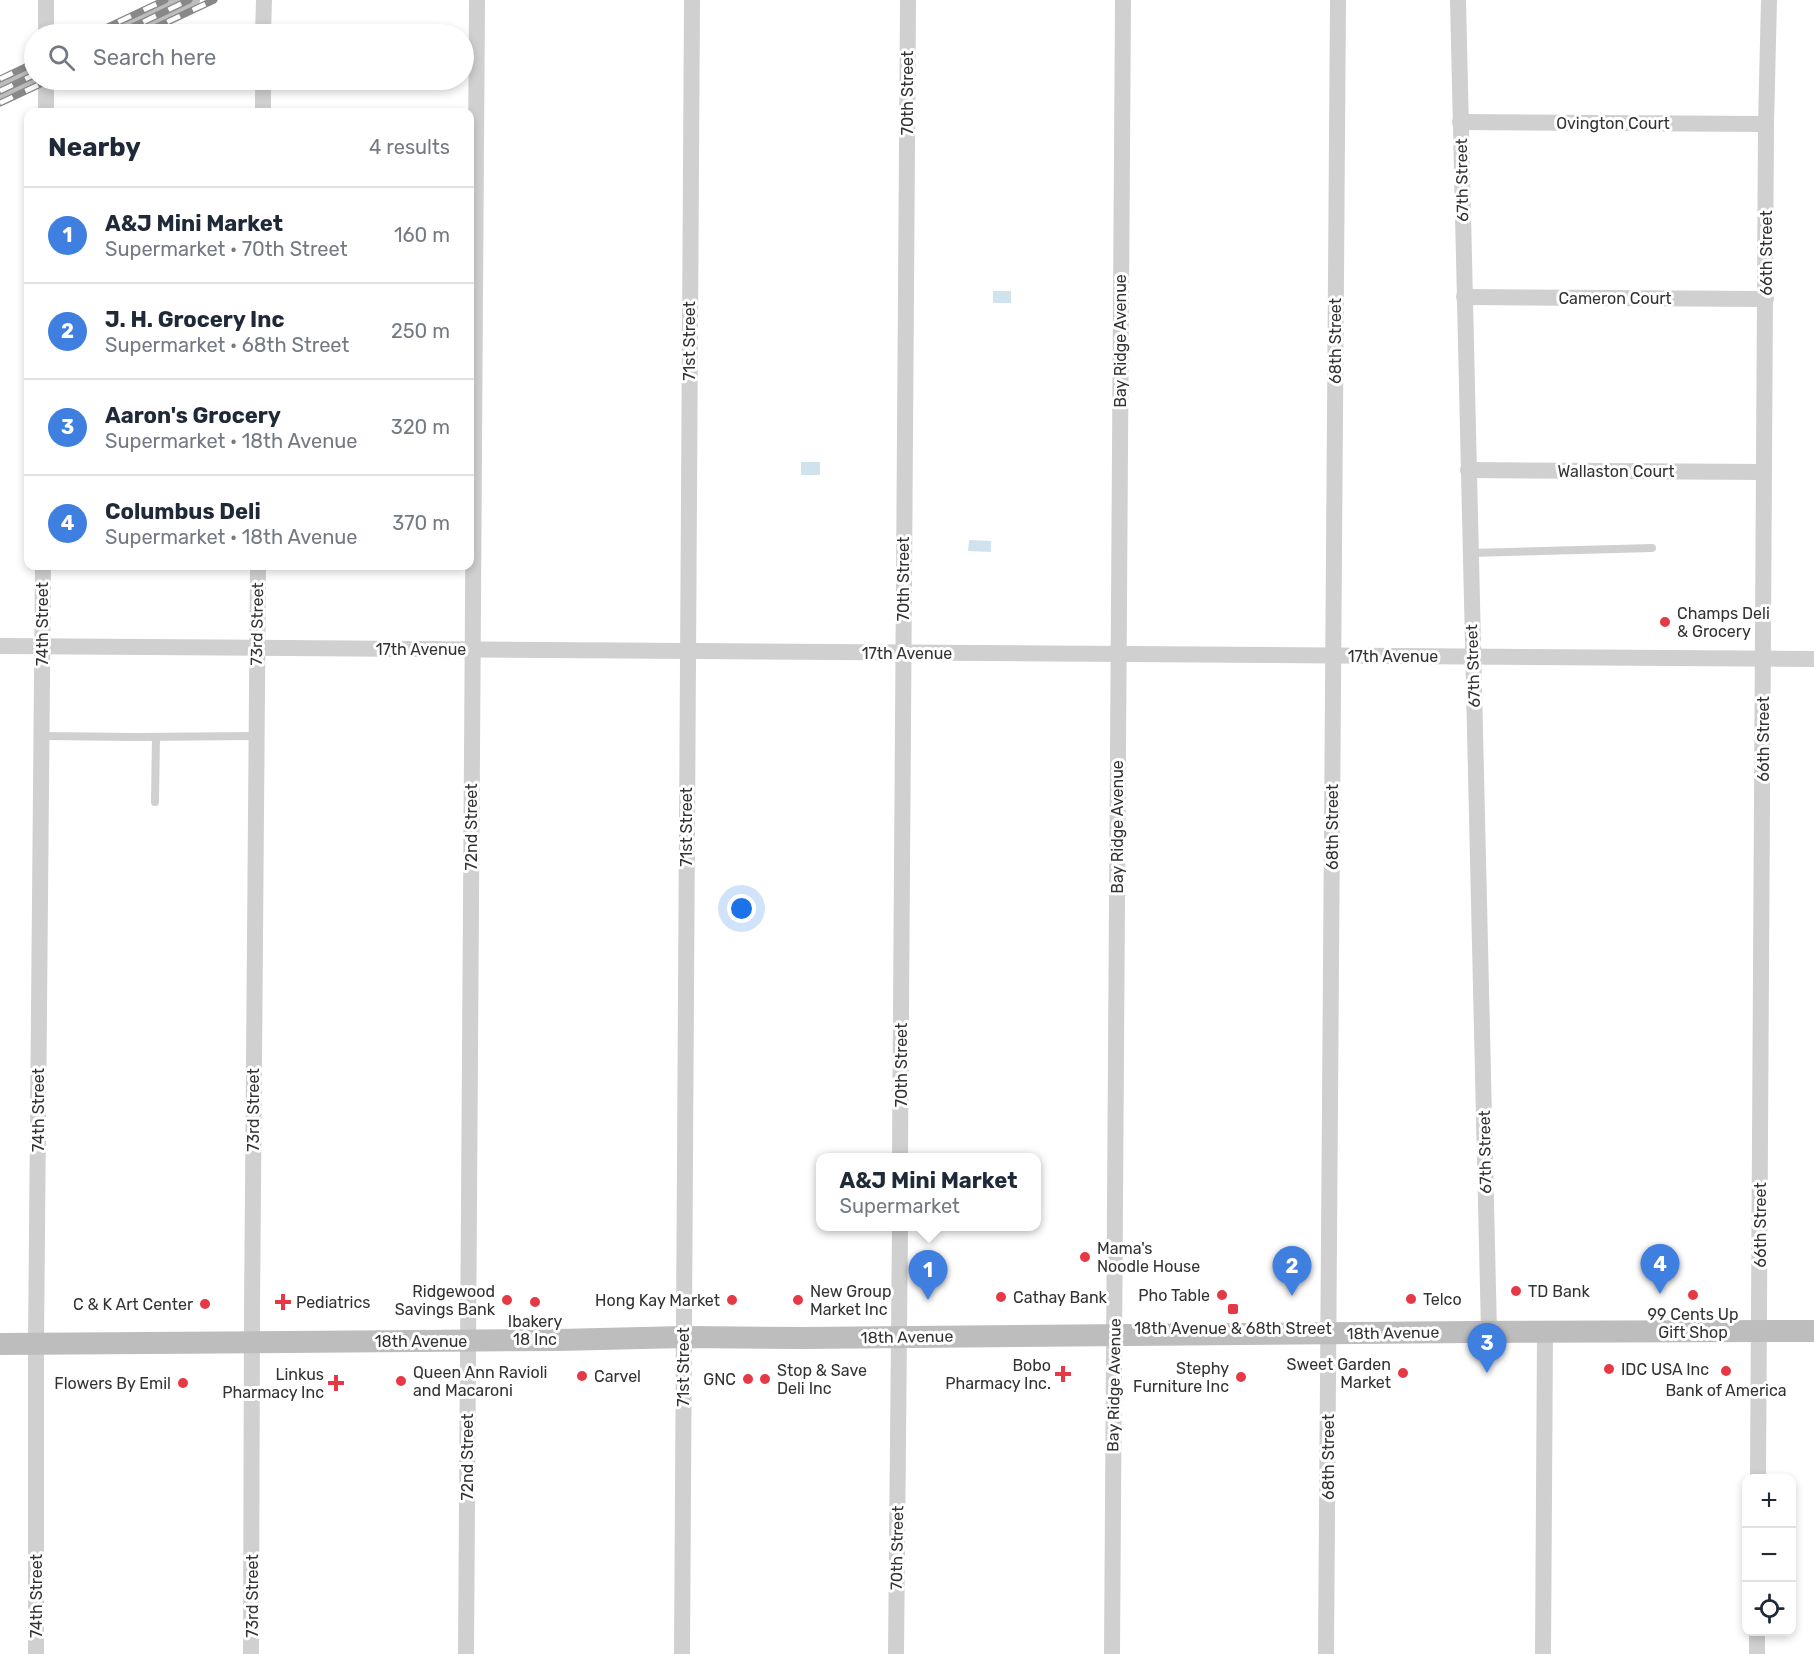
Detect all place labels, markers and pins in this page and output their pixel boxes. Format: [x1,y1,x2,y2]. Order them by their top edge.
place label: Champs Deli & Grocery [1677,604,1770,641]
marker: Champs Deli & Grocery [1658,615,1672,629]
place label: Mama's Noodle House [1097,1239,1200,1276]
pin: 4 [1640,1244,1680,1294]
pin: 2 [1272,1246,1312,1296]
pin: 1 [908,1250,948,1300]
marker: Mama's Noodle House [1078,1250,1092,1264]
place label: Ridgewood Savings Bank [395,1282,496,1319]
place label: New Group Market Inc [810,1282,891,1319]
place label: TD Bank [1528,1282,1590,1301]
marker: TD Bank [1509,1284,1523,1298]
place label: Pho Table [1138,1286,1210,1305]
place label: Cathay Bank [1013,1288,1108,1307]
marker: Pho Table [1215,1288,1229,1302]
marker: 99 Cents Up Gift Shop [1686,1288,1700,1302]
marker: Cathay Bank [994,1290,1008,1304]
place label: Telco [1423,1290,1462,1309]
place label: Hong Kay Market [595,1291,720,1310]
marker: Telco [1404,1292,1418,1306]
marker: Pediatrics [274,1293,292,1311]
place label: Pediatrics [296,1293,370,1312]
marker: Ridgewood Savings Bank [500,1293,514,1307]
marker: Hong Kay Market [725,1293,739,1307]
marker: New Group Market Inc [791,1293,805,1307]
place label: C & K Art Center [73,1295,193,1314]
marker: Ibakery 18 Inc [528,1295,542,1309]
marker: C & K Art Center [198,1297,212,1311]
marker: 18th Avenue & 68th Street [1226,1302,1240,1316]
place label: 99 Cents Up Gift Shop [1647,1305,1739,1342]
place label: Ibakery 18 Inc [508,1312,562,1349]
place label: 18th Avenue & 68th Street [1134,1319,1332,1338]
pin: 3 [1468,1324,1506,1373]
place label: Sweet Garden Market [1287,1355,1391,1392]
place label: Bobo Pharmacy Inc. [945,1356,1051,1393]
place label: Stephy Furniture Inc [1133,1359,1229,1396]
place label: IDC USA Inc [1621,1360,1709,1379]
place label: Stop & Save Deli Inc [777,1361,867,1398]
marker: IDC USA Inc [1602,1362,1616,1376]
place label: Queen Ann Ravioli and Macaroni [413,1363,547,1400]
marker: Bank of America [1719,1364,1733,1378]
place label: Linkus Pharmacy Inc [222,1365,324,1402]
marker: Sweet Garden Market [1396,1366,1410,1380]
place label: Carvel [594,1367,641,1386]
marker: Bobo Pharmacy Inc. [1056,1367,1070,1381]
marker: Carvel [575,1369,589,1383]
place label: GNC [703,1370,736,1389]
marker: Stephy Furniture Inc [1234,1370,1248,1384]
marker: GNC [741,1372,755,1386]
marker: Stop & Save Deli Inc [758,1372,772,1386]
place label: Flowers By Emil [54,1374,171,1393]
marker: Queen Ann Ravioli and Macaroni [394,1374,408,1388]
marker: Flowers By Emil [176,1376,190,1390]
marker: Linkus Pharmacy Inc [329,1376,343,1390]
place label: Bank of America [1665,1381,1787,1400]

